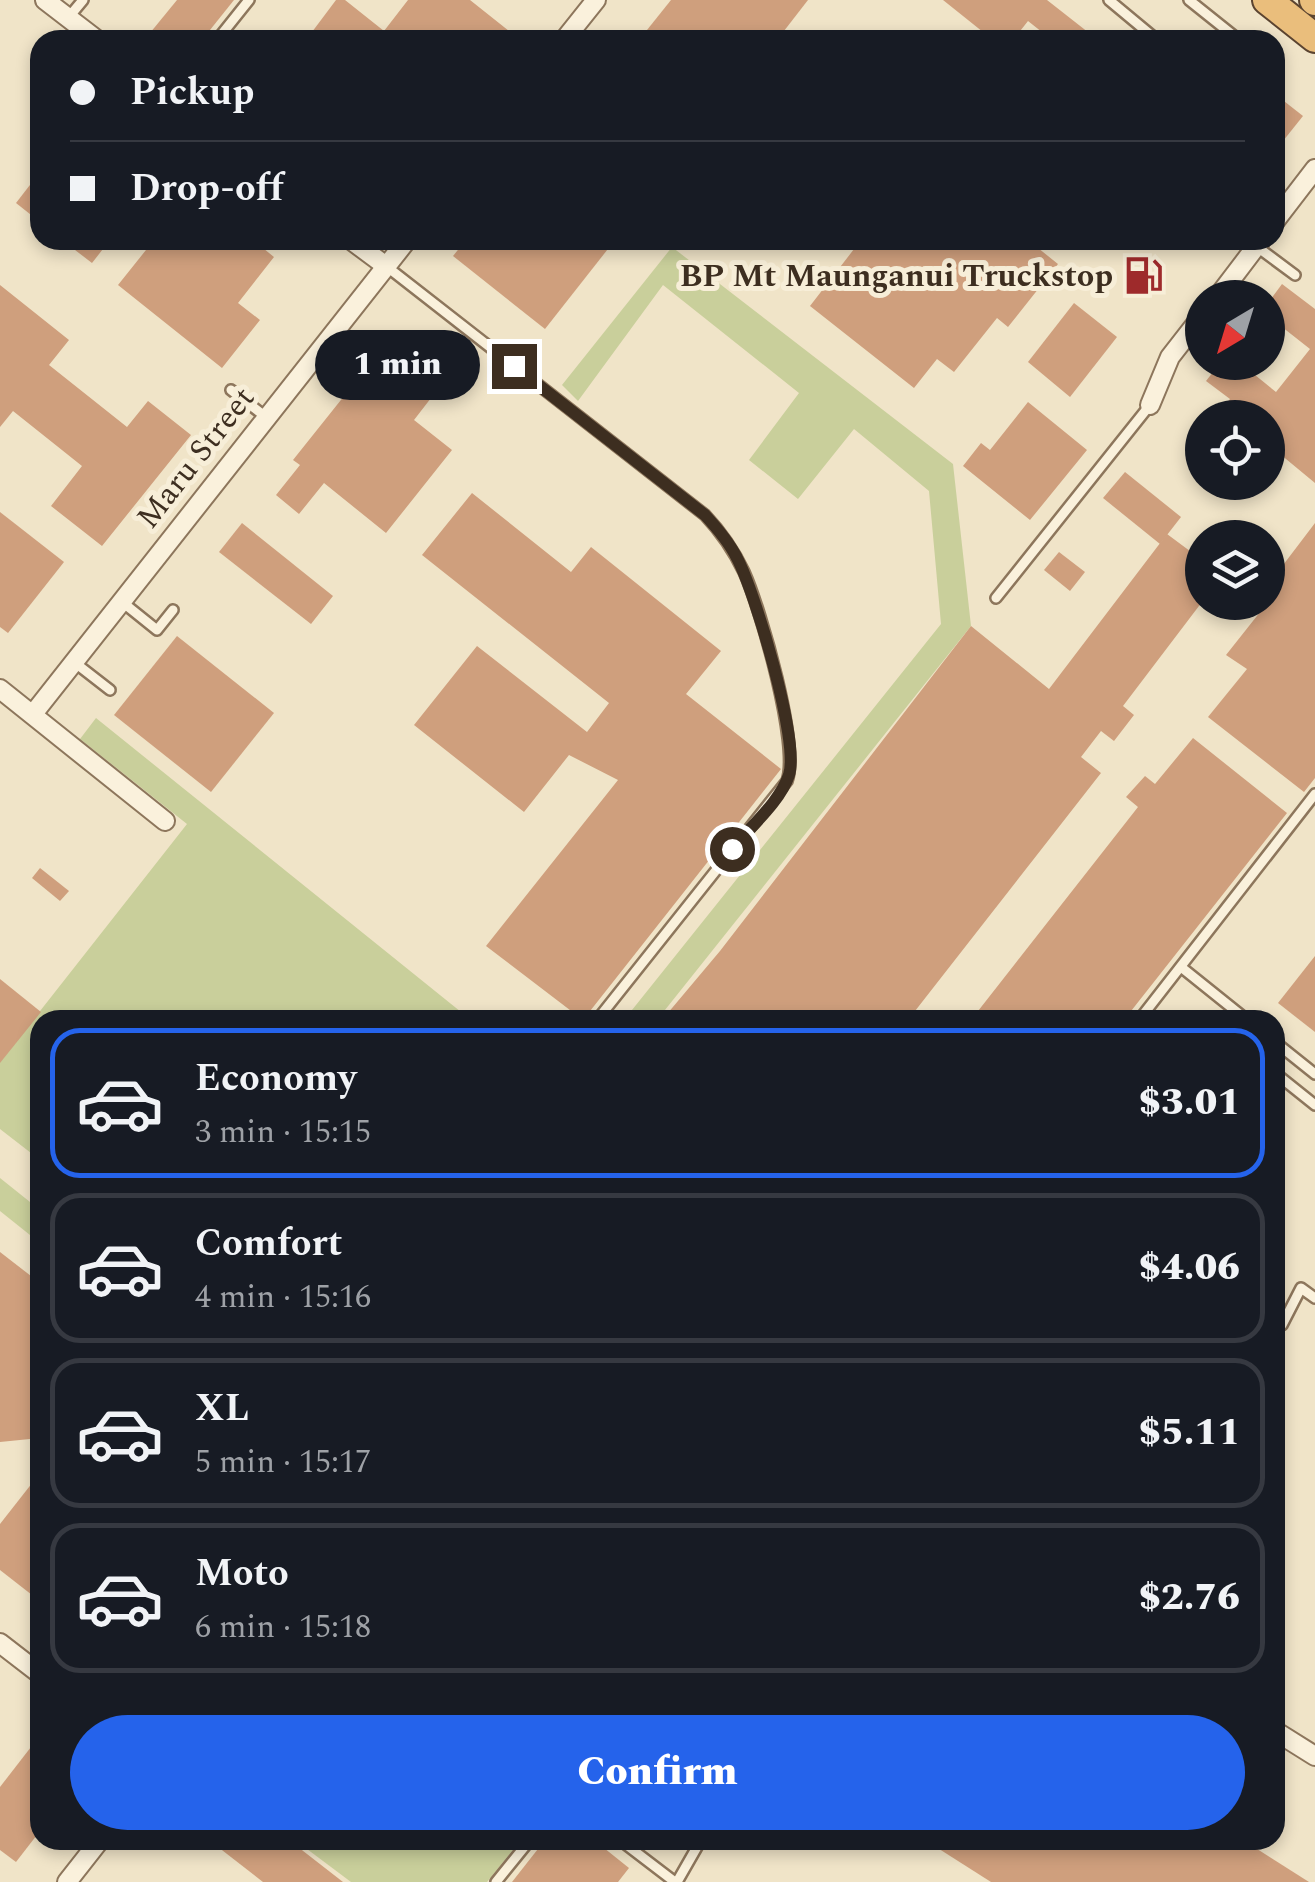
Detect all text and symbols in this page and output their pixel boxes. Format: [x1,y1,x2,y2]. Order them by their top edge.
text: Pickup [130,64,254,122]
text: Drop-off [130,160,284,218]
place label: BP Mt Maunganui Truckstop [680,252,1113,301]
fuel station icon: BP Mt Maunganui Truckstop [1122,255,1164,297]
north arrow [1185,280,1285,380]
map controls [1185,280,1285,620]
callout: 1 min [314,331,479,401]
text: 1 min [353,340,442,389]
route end [492,344,537,389]
street label: Maru Street [125,376,267,540]
button: locate [1185,400,1285,500]
button: layers [1185,520,1285,620]
route start [710,827,755,872]
text: Economy [195,1050,356,1108]
icon: car [75,1058,165,1148]
text: $3.01 [1138,1074,1240,1132]
text: 3 min · 15:15 [195,1108,371,1157]
text: Comfort [195,1215,342,1273]
icon: car [75,1223,165,1313]
text: $4.06 [1138,1239,1240,1297]
text: 4 min · 15:16 [195,1273,371,1322]
text: XL [195,1380,249,1438]
icon: car [75,1388,165,1478]
text: $5.11 [1138,1404,1240,1462]
text: 5 min · 15:17 [195,1438,371,1487]
text: Moto [195,1545,289,1603]
icon: car [75,1553,165,1643]
text: $2.76 [1138,1569,1240,1627]
text: 6 min · 15:18 [195,1603,371,1652]
button: Confirm [70,1715,1245,1830]

